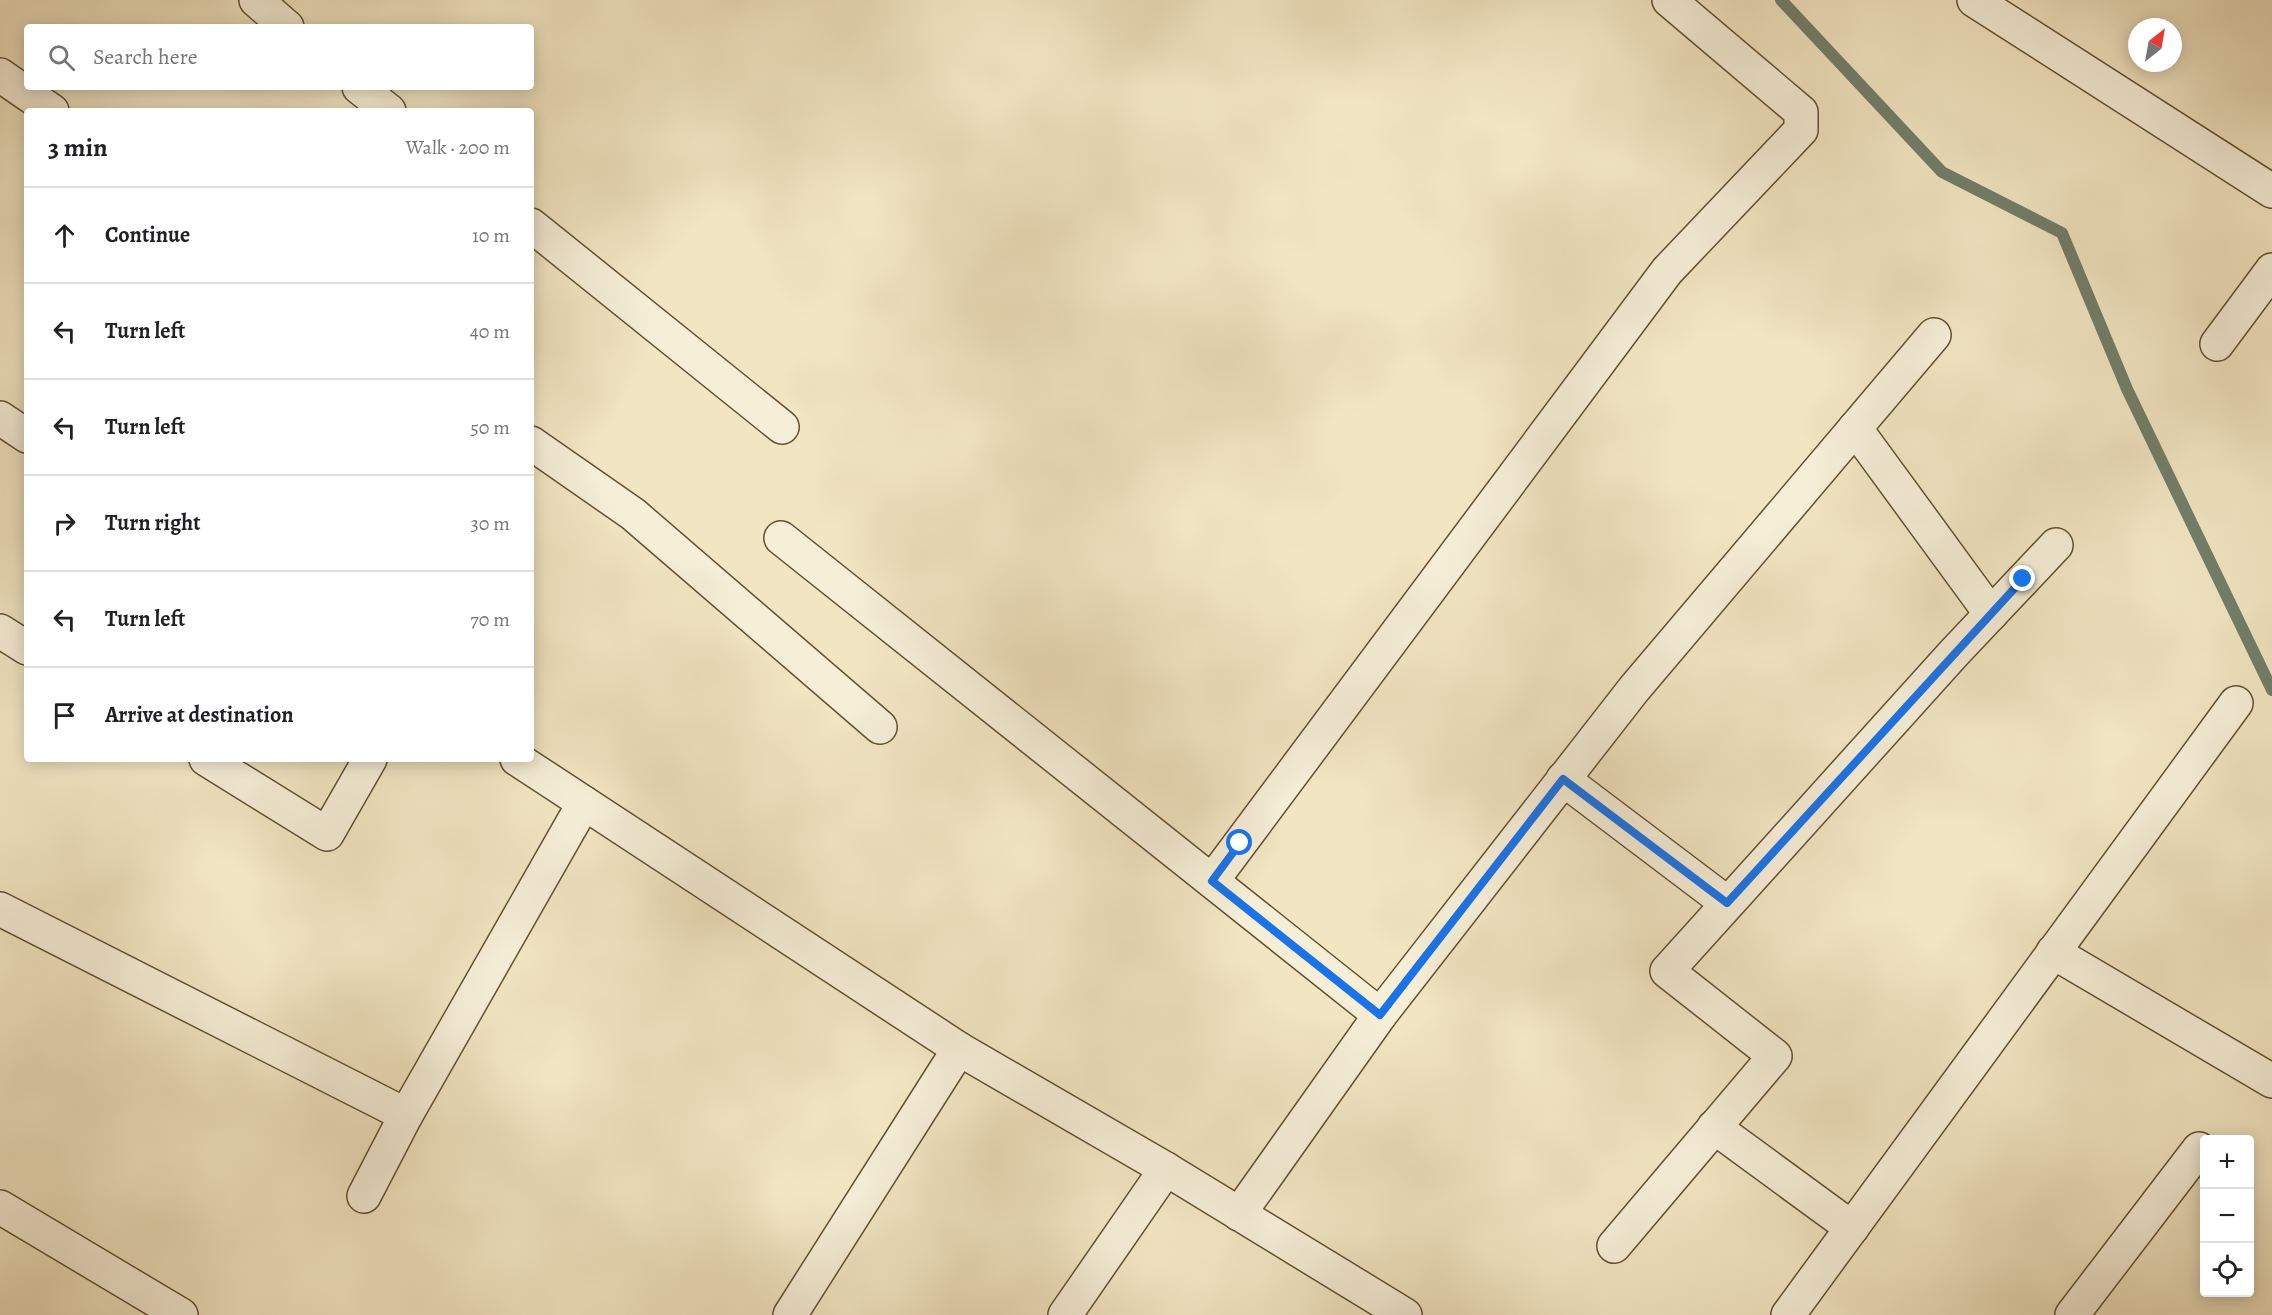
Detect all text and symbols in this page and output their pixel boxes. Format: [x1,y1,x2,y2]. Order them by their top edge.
north arrow [2128,18,2182,72]
search box [24,24,534,90]
icon: search [45,41,78,74]
text: Search here [93,42,198,72]
text: 3 min [48,130,108,165]
text: Walk · 200 m [406,134,510,161]
icon: ahead [48,219,81,252]
text: Continue [105,220,190,250]
text: 10 m [472,222,510,249]
icon: left [48,315,81,348]
text: Turn left [105,316,185,346]
text: 40 m [470,318,510,345]
icon: left [48,411,81,444]
text: Turn left [105,412,185,442]
text: 50 m [470,414,510,441]
icon: right [48,507,81,540]
text: Turn right [105,508,201,538]
text: 30 m [470,510,510,537]
route end [2009,565,2035,591]
icon: left [48,603,81,636]
text: Turn left [105,604,185,634]
text: 70 m [470,606,510,633]
icon: arrive [48,699,81,732]
text: Arrive at destination [105,700,294,730]
route start [1226,829,1252,855]
map controls [2200,1135,2254,1297]
button: + [2200,1135,2254,1189]
button: − [2200,1189,2254,1243]
button: locate [2200,1243,2254,1297]

